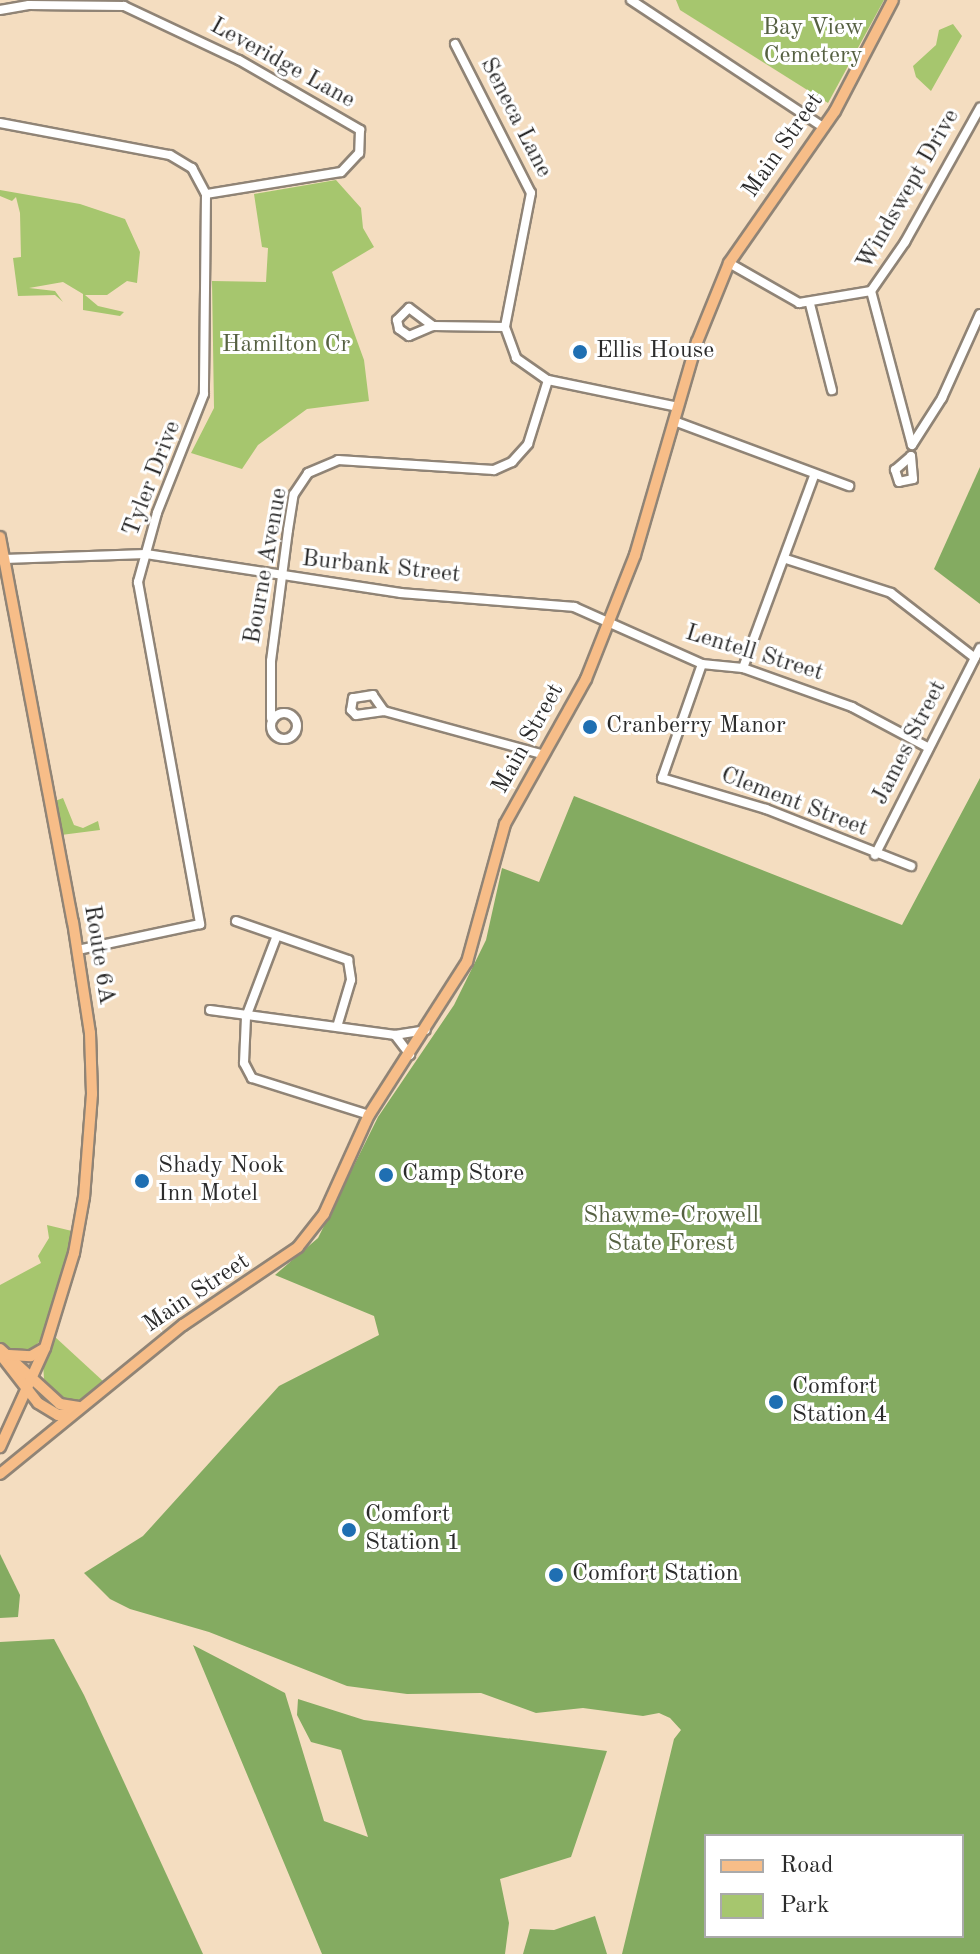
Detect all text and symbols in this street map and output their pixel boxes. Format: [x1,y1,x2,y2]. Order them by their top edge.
street label: Leveridge Lane [205,12,359,116]
park label: Bay View Cemetery [762,15,864,71]
street label: Seneca Lane [472,53,558,183]
street label: Main Street [737,88,831,204]
street label: Windswept Drive [851,105,967,275]
park label: Hamilton Cr [222,332,350,360]
place label: Ellis House [596,338,714,366]
marker: Ellis House [571,343,589,361]
street label: Tyler Drive [118,417,188,541]
street label: Bourne Avenue [239,486,295,646]
street label: Burbank Street [300,545,462,591]
street label: Lentell Street [682,619,826,689]
street label: James Street [866,676,954,810]
street label: Main Street [487,679,571,799]
place label: Cranberry Manor [606,713,786,741]
marker: Cranberry Manor [581,718,599,736]
street label: Clement Street [716,762,872,844]
street label: Route 6A [76,903,120,1007]
place label: Shady Nook Inn Motel [158,1153,285,1209]
place label: Camp Store [402,1161,524,1189]
marker: Camp Store [377,1166,395,1184]
marker: Shady Nook Inn Motel [133,1172,151,1190]
park label: Shawme-Crowell State Forest [583,1203,759,1259]
street label: Main Street [138,1248,256,1340]
place label: Comfort Station 4 [792,1374,888,1430]
marker: Comfort Station 4 [767,1393,785,1411]
place label: Comfort Station 1 [365,1502,461,1558]
marker: Comfort Station 1 [340,1521,358,1539]
place label: Comfort Station [572,1561,739,1589]
marker: Comfort Station [547,1566,565,1584]
legend [704,1834,964,1938]
text: Road [780,1854,833,1878]
text: Park [780,1894,829,1918]

